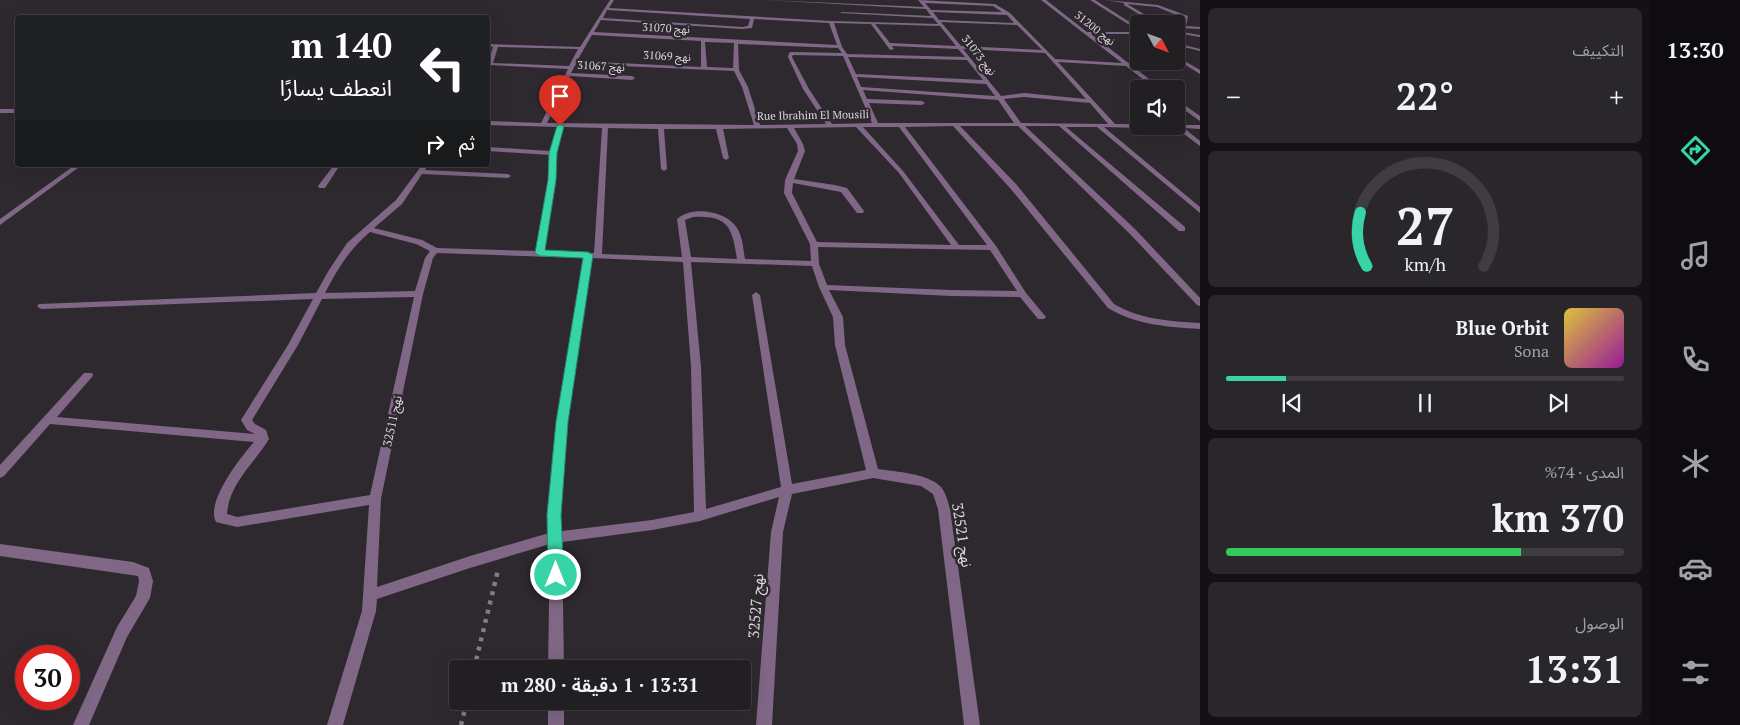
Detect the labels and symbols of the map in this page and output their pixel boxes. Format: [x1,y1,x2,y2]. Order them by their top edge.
street label: نهج 31200 [1071,8,1118,49]
north arrow [1130,15,1185,70]
street label: نهج 31070 [642,20,690,37]
street label: نهج 31073 [958,32,999,79]
street label: نهج 31069 [643,48,691,65]
street label: نهج 31067 [577,58,625,75]
pin [539,75,581,126]
street label: Rue Ibrahim El Mousili [757,107,869,123]
street label: نهج 32511 [379,394,407,448]
street label: نهج 32521 [945,501,978,569]
position arrow [529,548,581,600]
street label: نهج 32527 [743,573,770,639]
speed limit sign: 30 [15,645,80,710]

